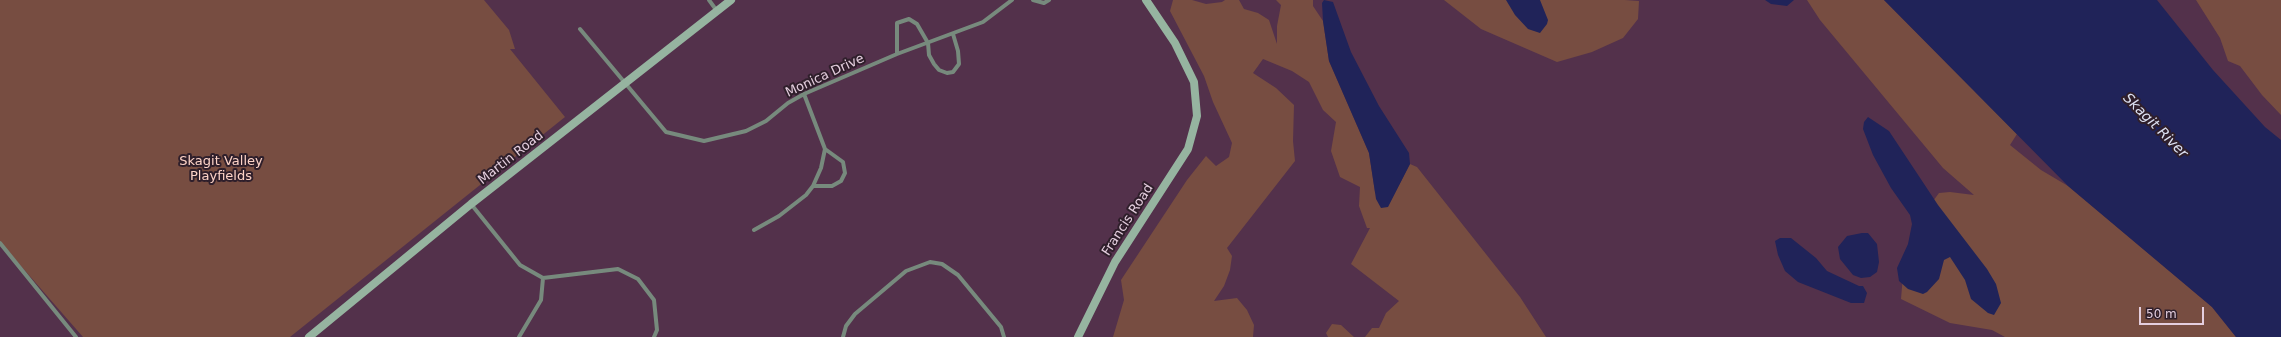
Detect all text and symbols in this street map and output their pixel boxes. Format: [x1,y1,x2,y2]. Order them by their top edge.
street label: Monica Drive [783,51,867,101]
water label: Skagit River [2119,90,2191,162]
street label: Martin Road [475,128,547,188]
park label: Skagit Valley Playfields [179,154,263,185]
street label: Francis Road [1099,181,1157,259]
scale bar [2141,299,2206,325]
text: 50 m [2146,307,2177,321]

